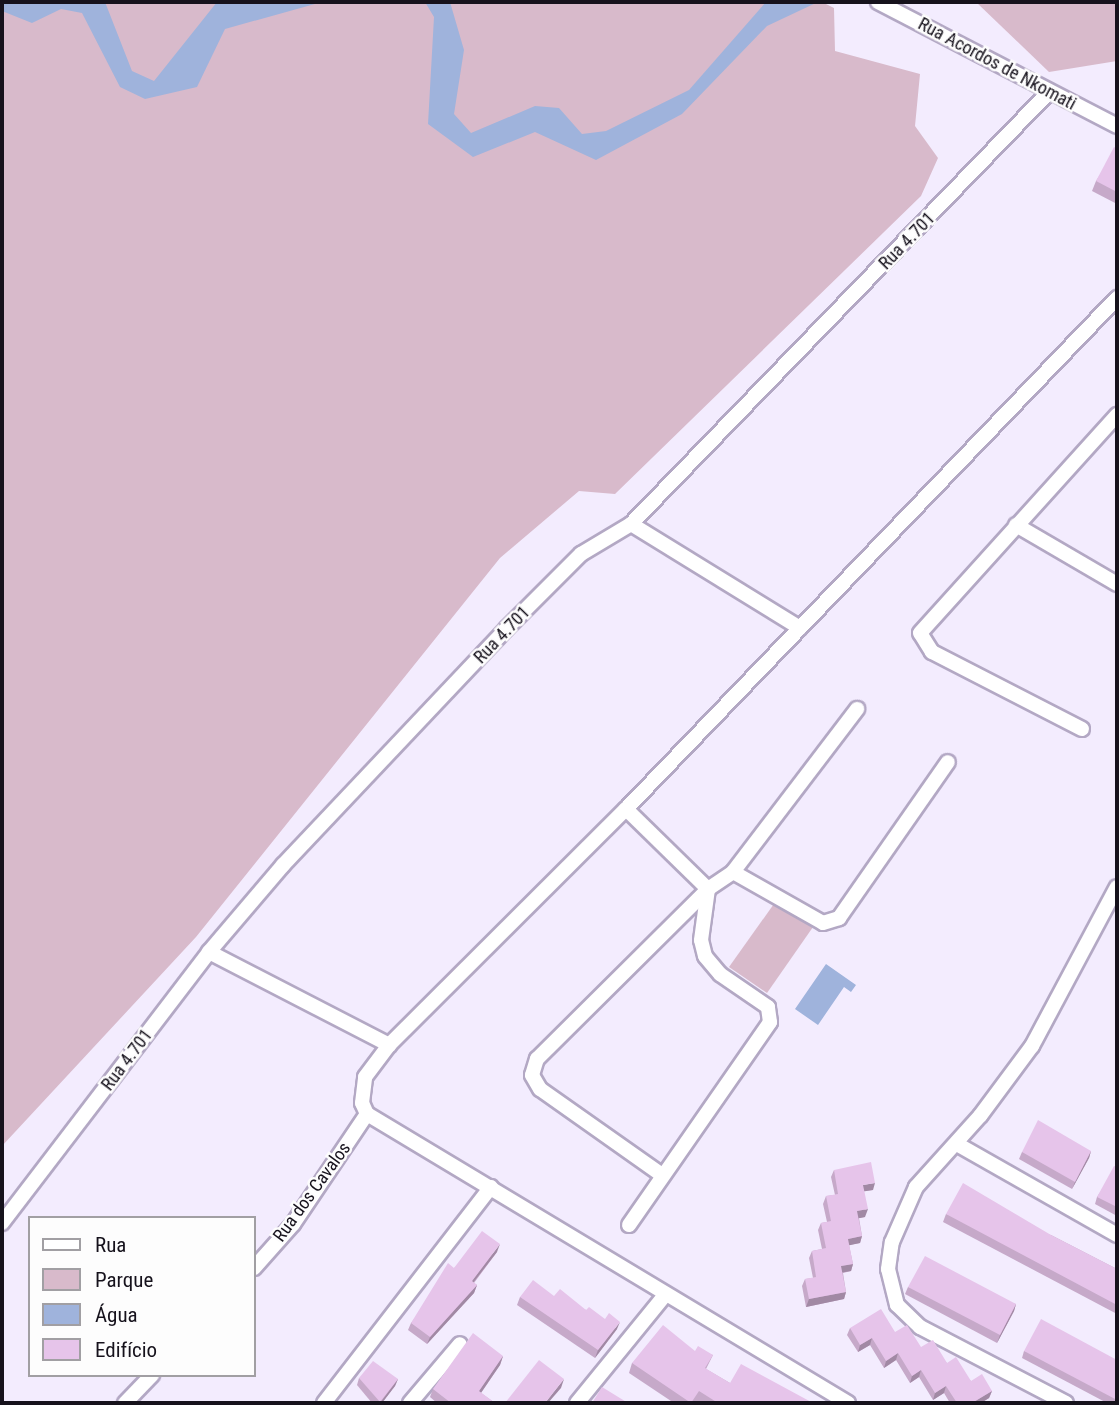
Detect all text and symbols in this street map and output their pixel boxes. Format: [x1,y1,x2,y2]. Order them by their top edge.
street label: Rua Acordos de Nkomati [914,13,1080,115]
street label: Rua 4.701 [874,208,940,274]
street label: Rua 4.701 [469,602,535,668]
street label: Rua 4.701 [97,1025,157,1095]
street label: Rua dos Cavalos [269,1138,355,1246]
legend [28,1216,256,1377]
text: Rua [95,1233,126,1257]
text: Parque [95,1268,153,1292]
text: Água [95,1303,138,1327]
text: Edifício [95,1338,157,1362]

